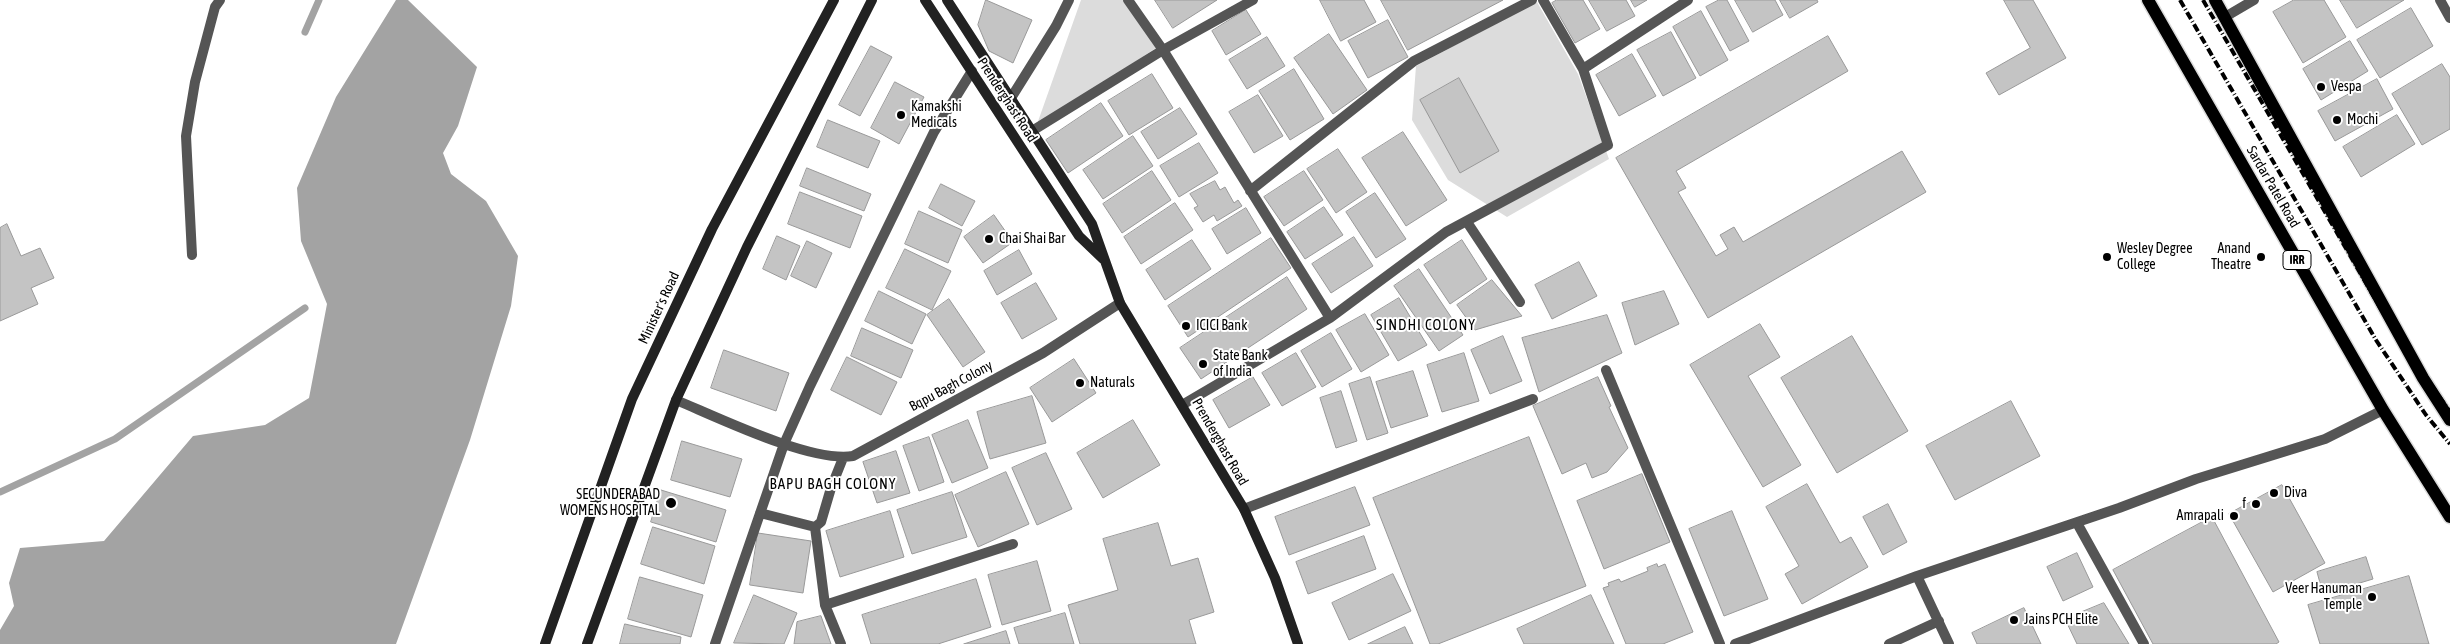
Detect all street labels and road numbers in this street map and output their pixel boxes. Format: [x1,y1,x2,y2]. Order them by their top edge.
street label: Prenderghast Road [973,54,1041,146]
street label: Sardar Patel Road [2243,143,2303,231]
road number: IRR [2283,250,2311,270]
street label: Minister's Road [635,269,683,347]
street label: Bqpu Bagh Colony [906,357,996,415]
street label: Prenderghast Road [1188,395,1252,489]

